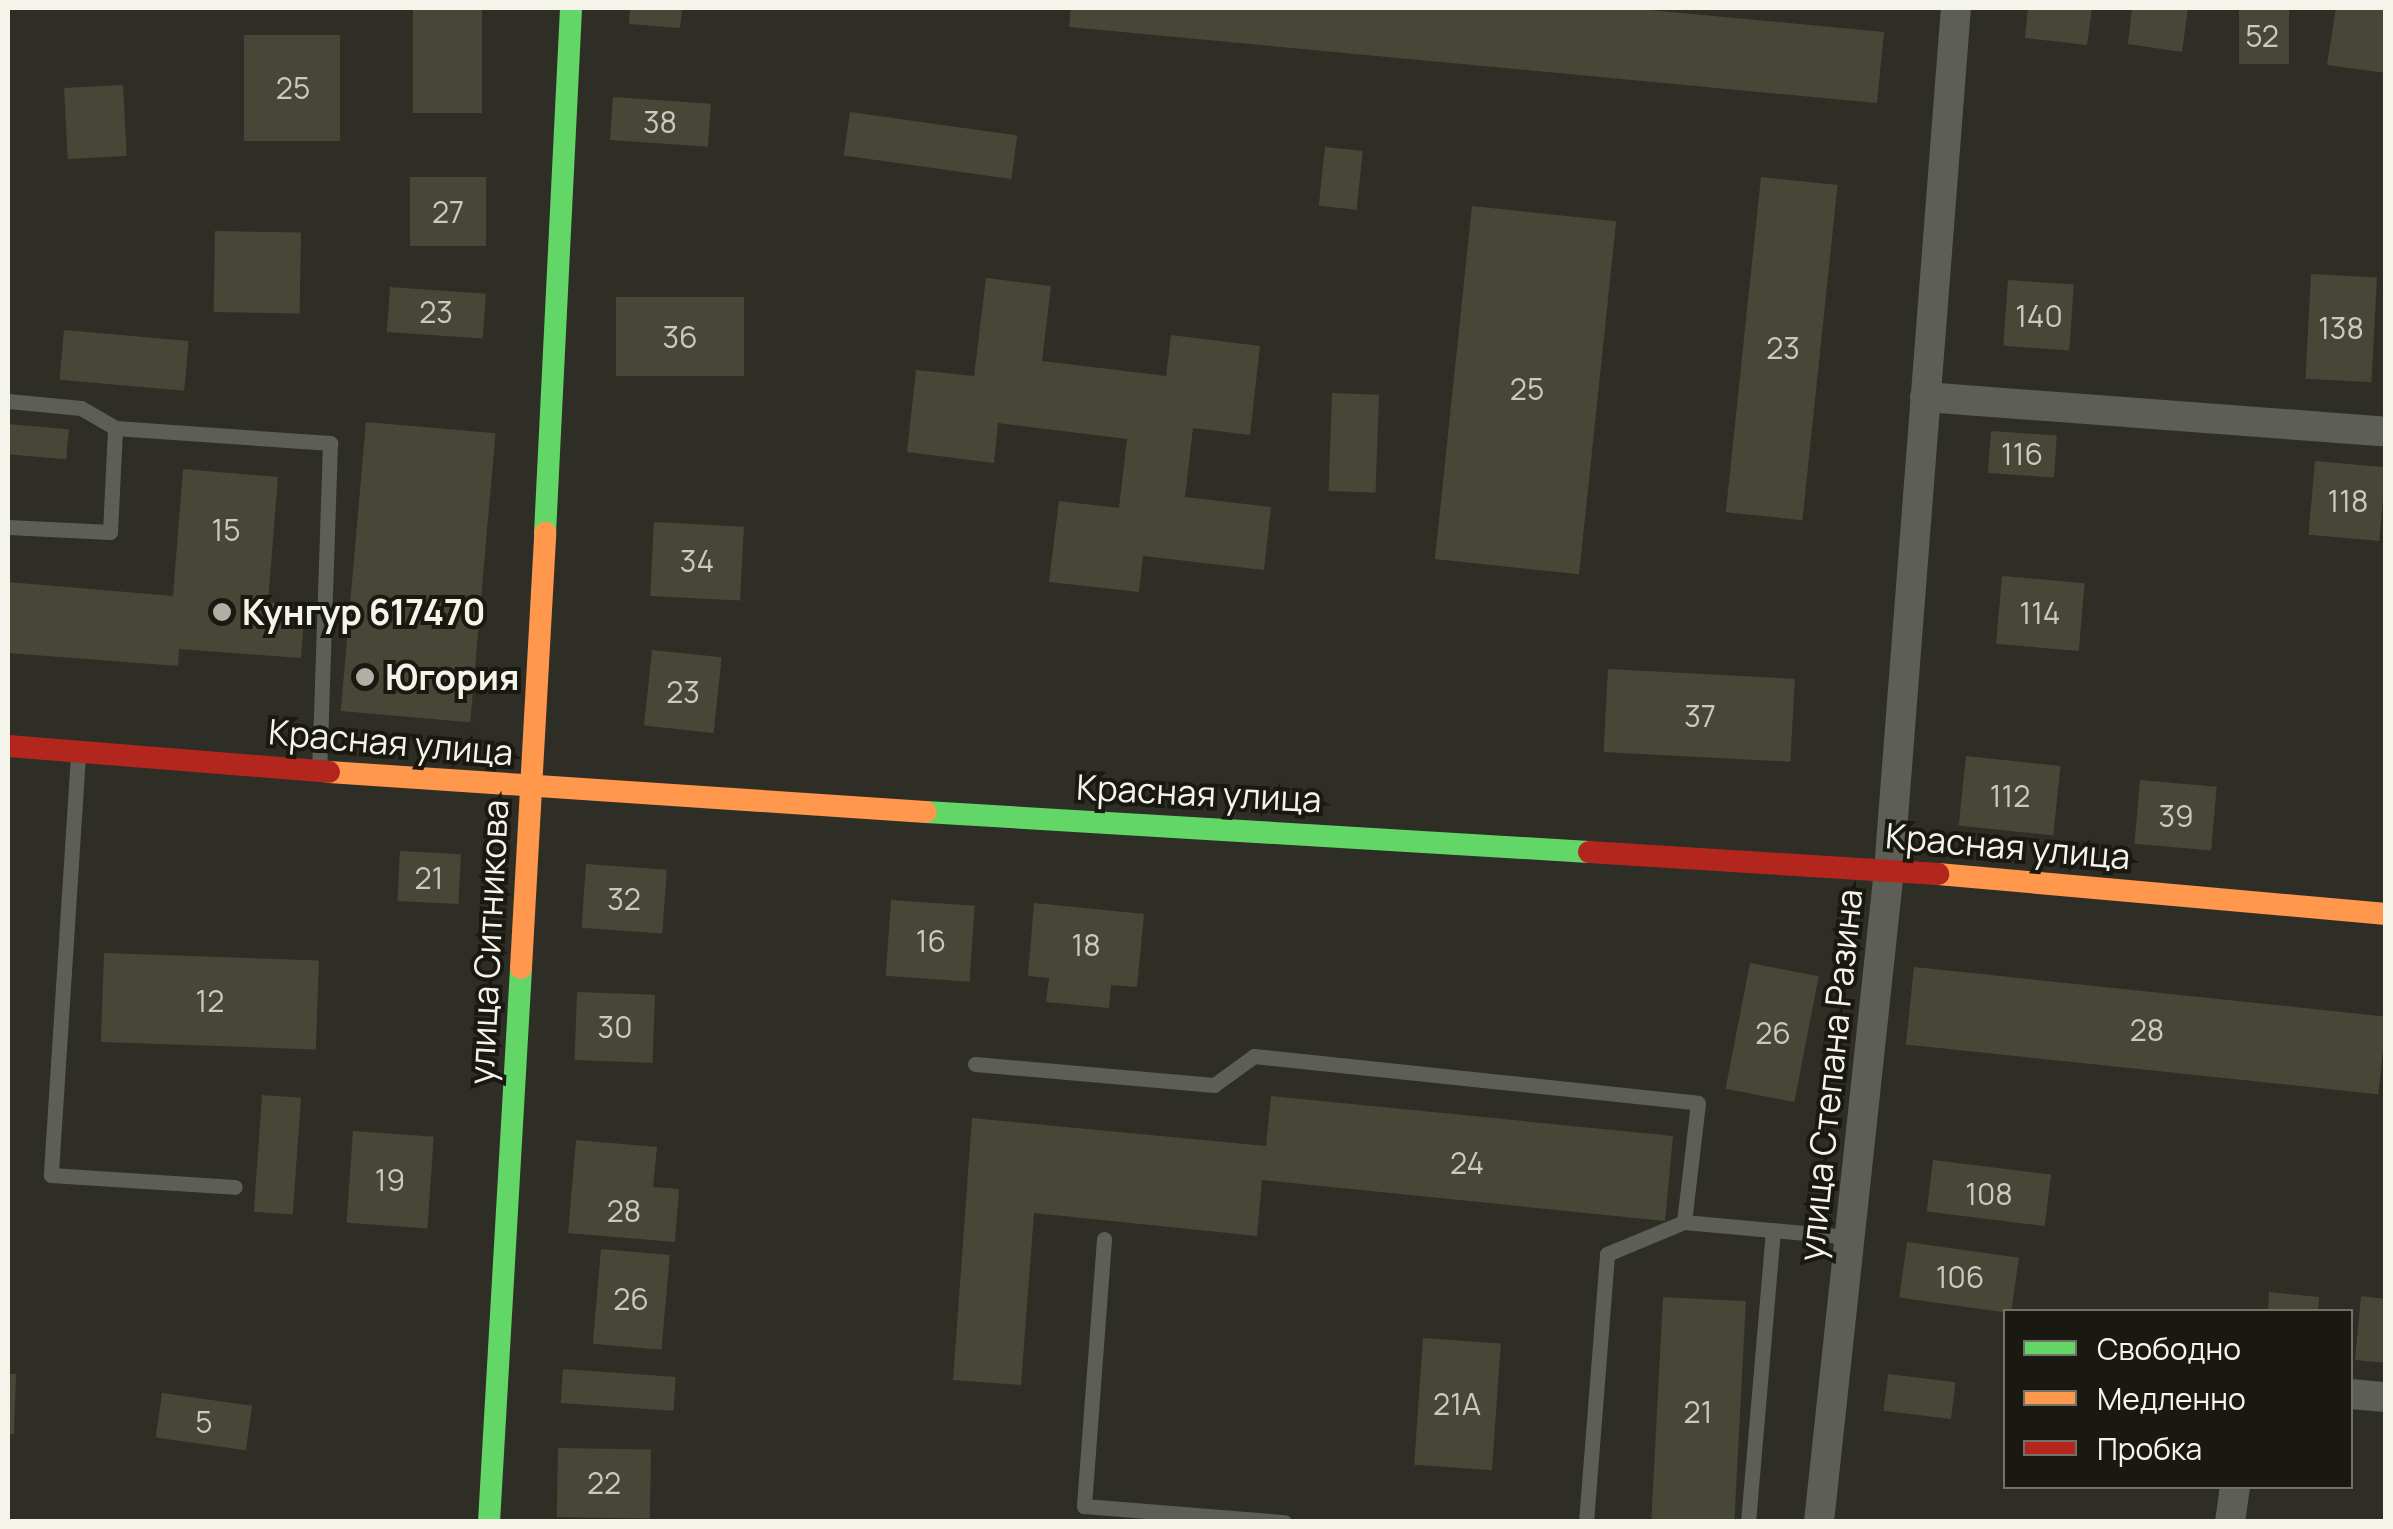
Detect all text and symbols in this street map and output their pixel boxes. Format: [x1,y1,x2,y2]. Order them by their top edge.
house number: 52 [2245,18,2279,54]
house number: 25 [276,70,310,106]
house number: 38 [643,104,677,140]
house number: 27 [432,194,464,230]
house number: 23 [419,294,453,330]
house number: 140 [2015,298,2063,334]
house number: 138 [2318,310,2364,346]
house number: 36 [662,319,698,355]
house number: 23 [1766,330,1800,366]
house number: 25 [1510,371,1544,407]
house number: 116 [2001,436,2043,472]
house number: 118 [2328,483,2368,519]
house number: 15 [211,512,241,548]
house number: 34 [680,543,714,579]
place label: Кунгур 617470 [242,591,486,633]
house number: 114 [2019,595,2061,631]
marker: Кунгур 617470 [211,601,233,623]
place label: Югория [385,656,519,698]
marker: Югория [354,666,376,688]
house number: 23 [666,674,700,710]
house number: 37 [1684,698,1716,734]
street label: Красная улица [267,710,515,774]
street label: Красная улица [1075,766,1323,820]
house number: 112 [1990,778,2030,814]
house number: 39 [2158,798,2194,834]
street label: улица Ситникова [460,799,516,1085]
street label: Красная улица [1884,814,2132,878]
house number: 21 [415,860,443,896]
house number: 32 [607,881,641,917]
street label: улица Степана Разина [1790,887,1870,1263]
house number: 16 [916,923,946,959]
house number: 18 [1071,927,1101,963]
house number: 12 [196,983,224,1019]
house number: 30 [598,1009,632,1045]
house number: 28 [2130,1012,2164,1048]
house number: 26 [1755,1015,1791,1051]
house number: 24 [1450,1145,1484,1181]
house number: 19 [375,1162,405,1198]
house number: 108 [1965,1176,2013,1212]
house number: 28 [607,1193,641,1229]
house number: 106 [1936,1259,1984,1295]
house number: 26 [613,1281,649,1317]
legend [2003,1309,2353,1489]
text: Свободно [2097,1328,2241,1369]
text: Медленно [2097,1378,2246,1419]
house number: 21А [1433,1386,1481,1422]
house number: 21 [1684,1394,1712,1430]
house number: 5 [195,1404,213,1440]
text: Пробка [2097,1428,2202,1469]
house number: 22 [587,1465,621,1501]

